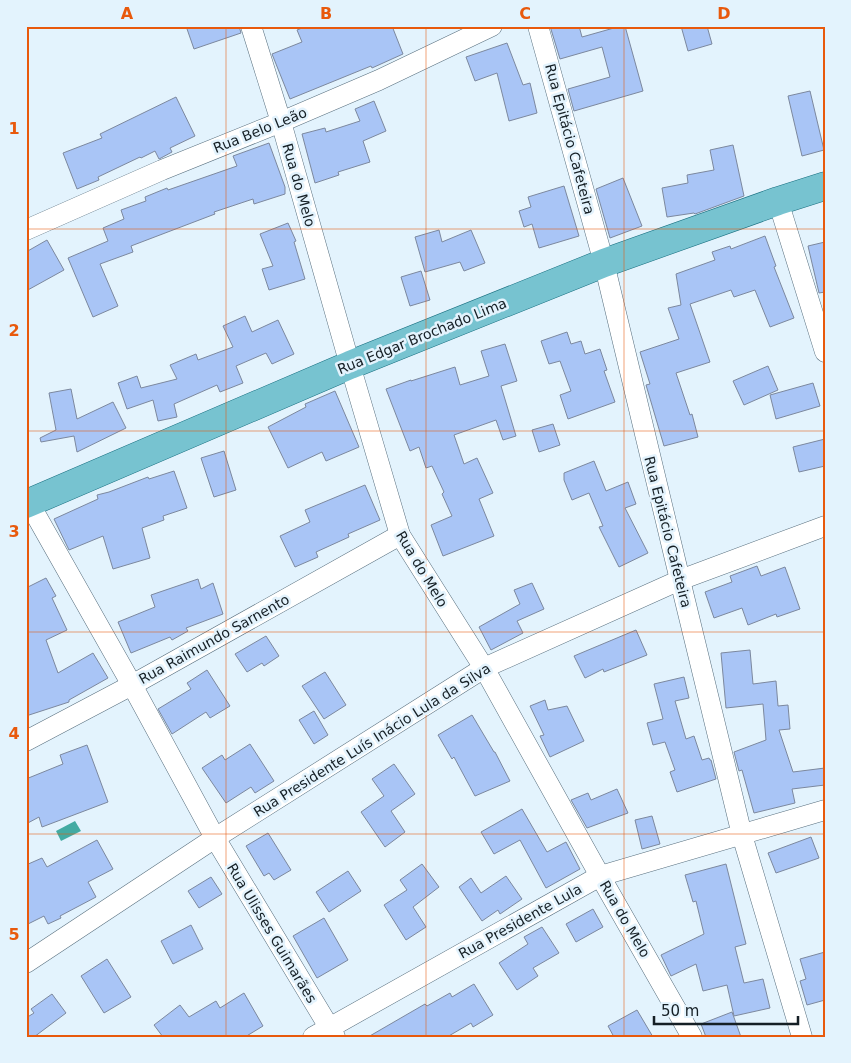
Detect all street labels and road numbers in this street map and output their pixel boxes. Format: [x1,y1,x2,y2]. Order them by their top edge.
street label: Rua Epitácio Cafeteira [542,62,598,216]
street label: Rua Belo Leão [211,104,309,156]
street label: Rua do Melo [279,141,319,229]
street label: Rua Edgar Brochado Lima [335,295,509,377]
street label: Rua Epitácio Cafeteira [641,455,695,609]
street label: Rua do Melo [393,528,451,610]
street label: Rua Raimundo Sarnento [136,591,292,687]
street label: Rua Presidente Luís Inácio Lula da Silva [251,660,493,820]
street label: Rua Ulisses Guimarães [224,860,320,1006]
street label: Rua do Melo [597,878,653,960]
street label: Rua Presidente Lula [456,880,584,962]

